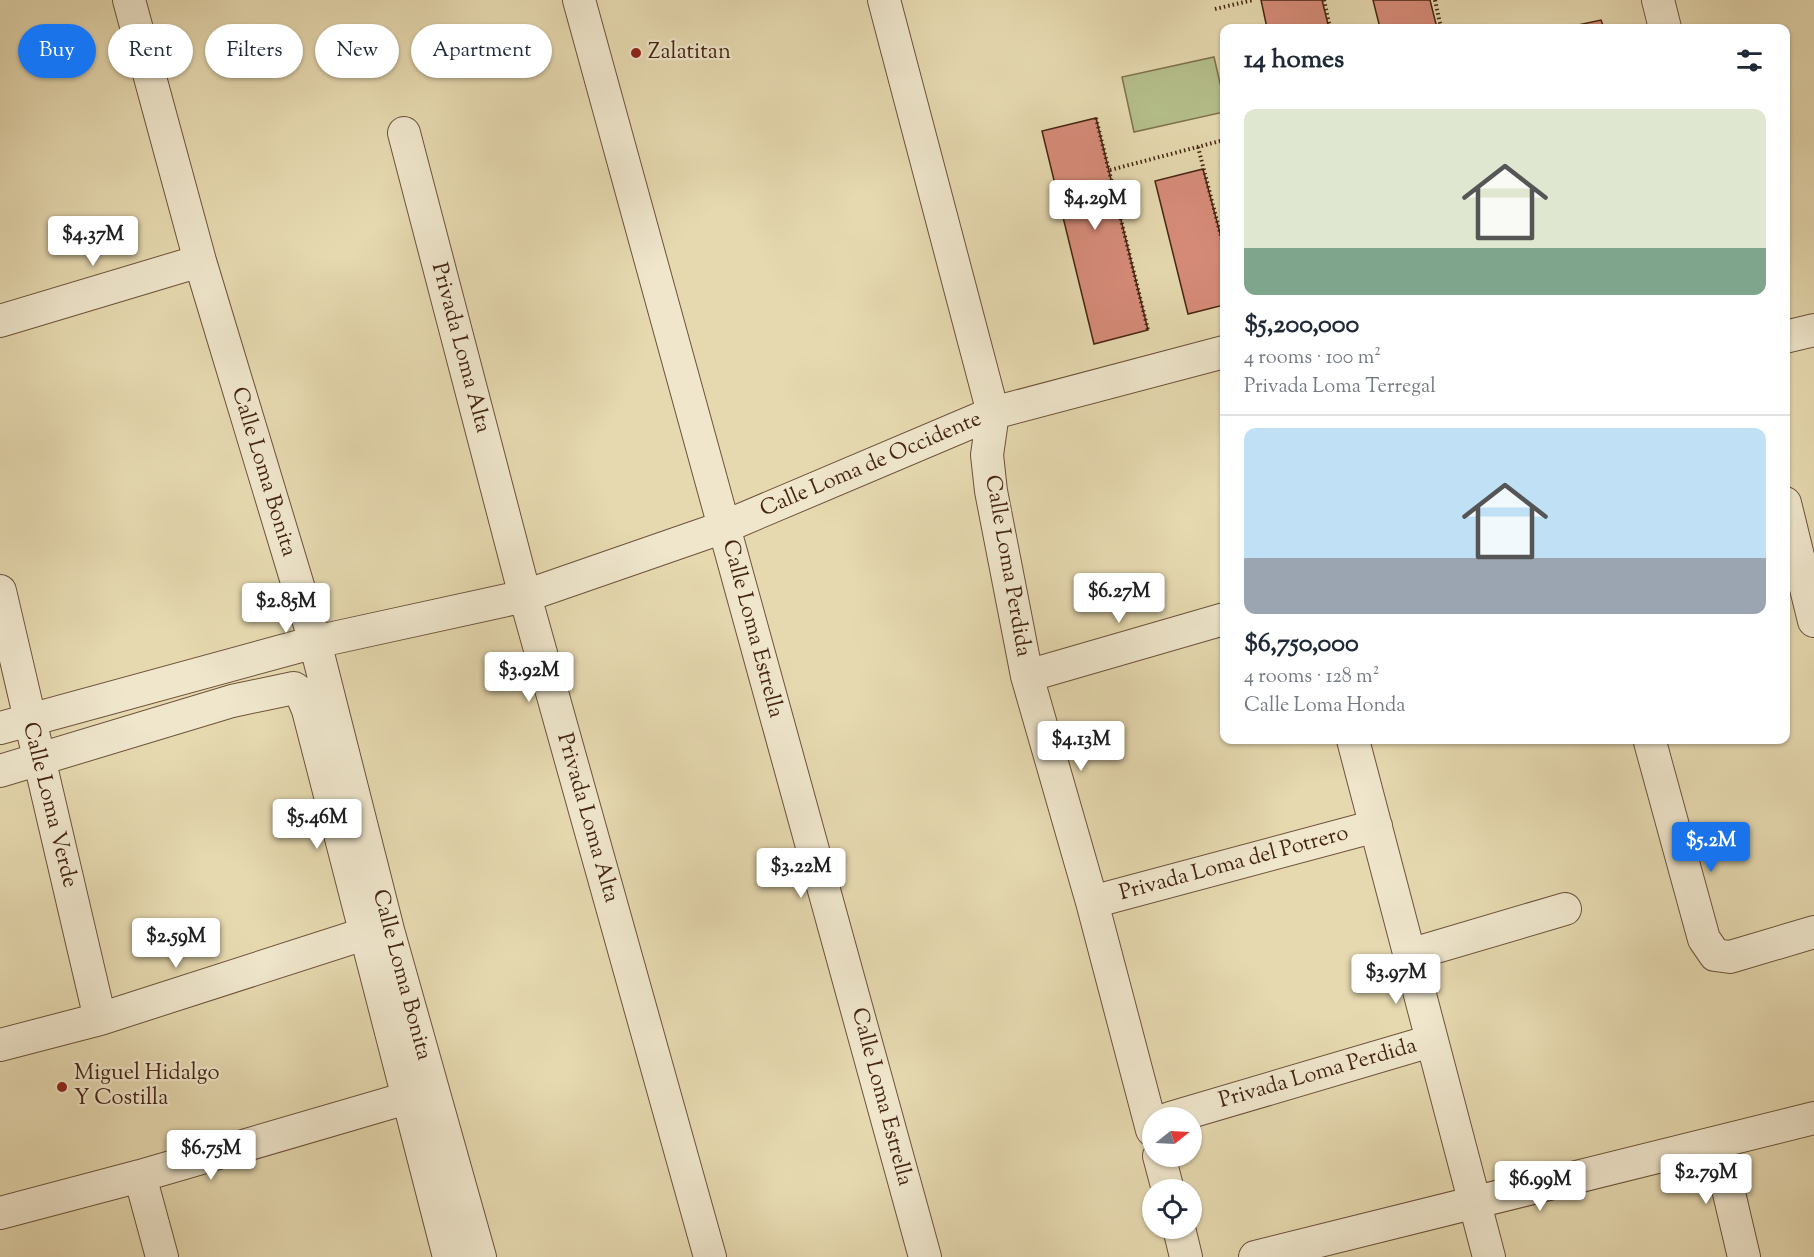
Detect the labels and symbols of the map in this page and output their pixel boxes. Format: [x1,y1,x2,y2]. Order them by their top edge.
place label: Zalatitan [648,37,731,69]
marker: Zalatitan [629,46,643,60]
pin: $4.29M [1046,180,1144,231]
pin: $4.37M [44,216,142,267]
street label: Privada Loma Alta [422,259,498,437]
street label: Calle Loma Bonita [222,383,304,561]
street label: Calle Loma de Occidente [755,404,987,526]
street label: Calle Loma Perdida [975,473,1039,659]
street label: Calle Loma Estrella [713,536,791,722]
pin: $6.27M [1070,573,1168,624]
pin: $2.85M [237,583,335,634]
pin: $3.92M [480,652,578,703]
street label: Calle Loma Verde [13,719,85,891]
pin: $4.13M [1032,721,1130,772]
street label: Privada Loma Alta [548,730,626,906]
pin: $5.46M [268,799,366,850]
street label: Privada Loma del Potrero [1116,818,1352,910]
pin: $5.2M [1669,822,1753,873]
pin: $3.22M [752,848,850,899]
street label: Calle Loma Bonita [363,886,439,1064]
pin: $2.59M [127,918,225,969]
pin: $3.97M [1347,954,1445,1005]
street label: Calle Loma Estrella [842,1004,920,1190]
street label: Privada Loma Perdida [1215,1030,1421,1118]
place label: Miguel Hidalgo Y Costilla [74,1058,219,1115]
marker: Miguel Hidalgo Y Costilla [55,1080,69,1094]
north arrow [1142,1107,1202,1167]
pin: $6.75M [162,1130,260,1181]
pin: $2.79M [1657,1154,1755,1205]
pin: $6.99M [1491,1161,1589,1212]

